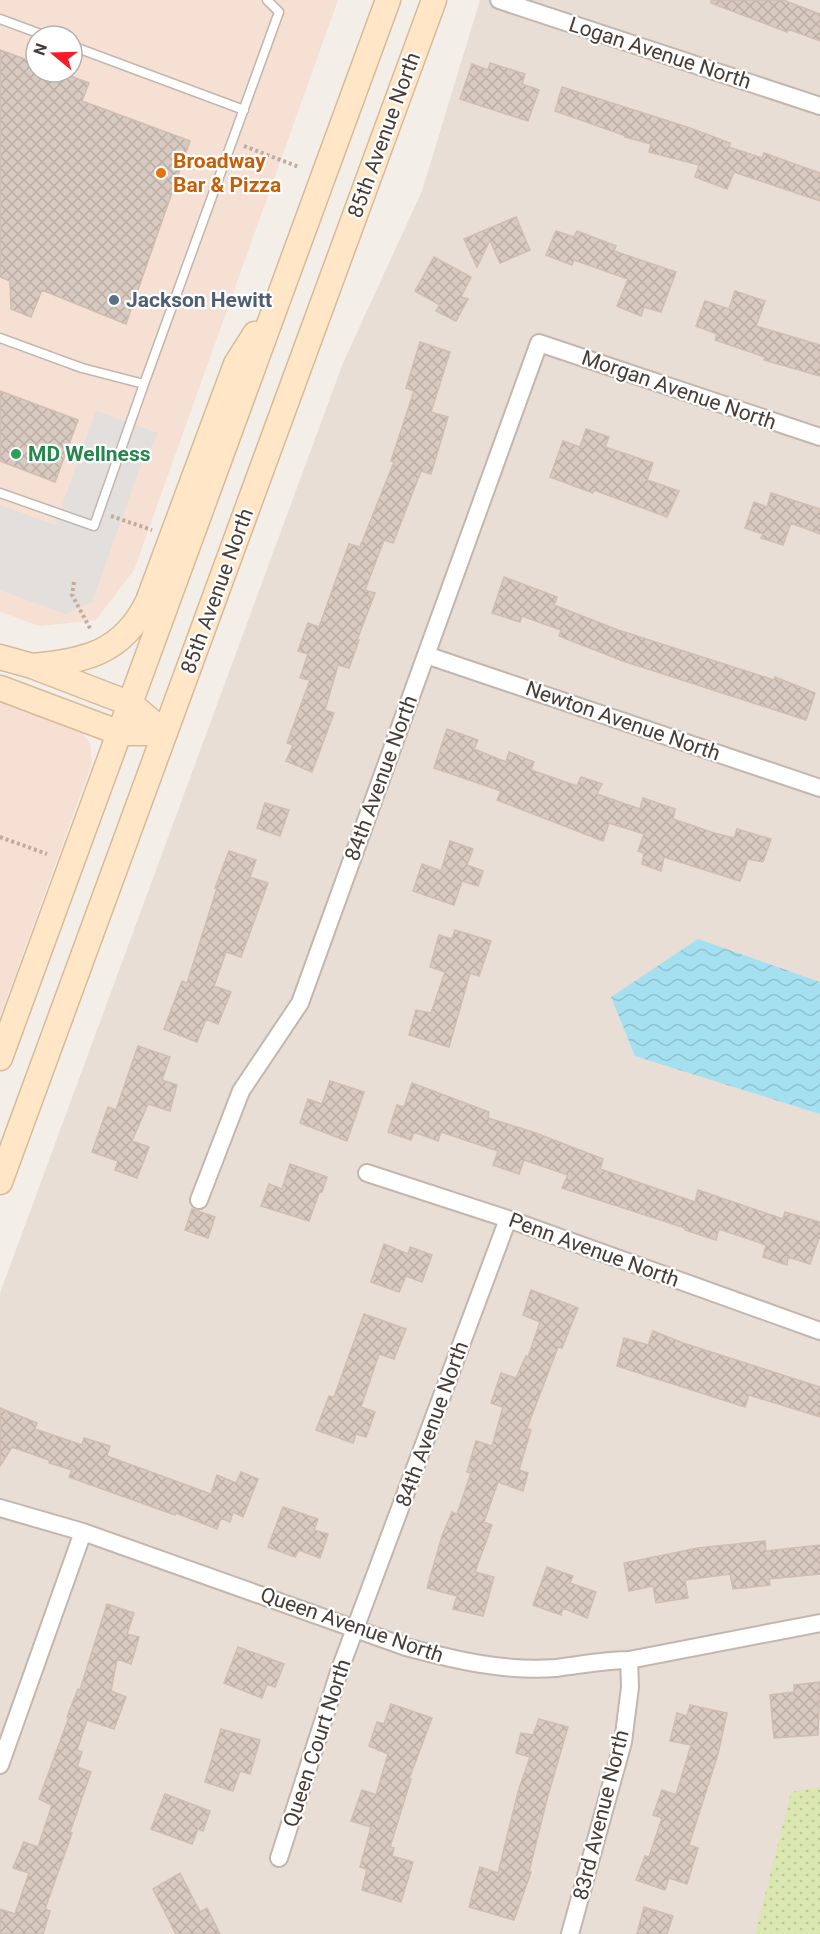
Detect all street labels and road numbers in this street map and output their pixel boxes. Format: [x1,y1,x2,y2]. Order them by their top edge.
street label: Logan Avenue North [566,12,754,94]
street label: 85th Avenue North [343,49,425,221]
street label: Morgan Avenue North [579,345,779,435]
street label: 85th Avenue North [176,505,258,677]
street label: Newton Avenue North [523,676,723,766]
street label: 84th Avenue North [340,692,422,864]
street label: Penn Avenue North [506,1208,682,1292]
street label: 84th Avenue North [391,1338,473,1510]
street label: Queen Avenue North [257,1582,447,1668]
street label: Queen Court North [279,1656,355,1830]
street label: 83rd Avenue North [568,1727,634,1903]

